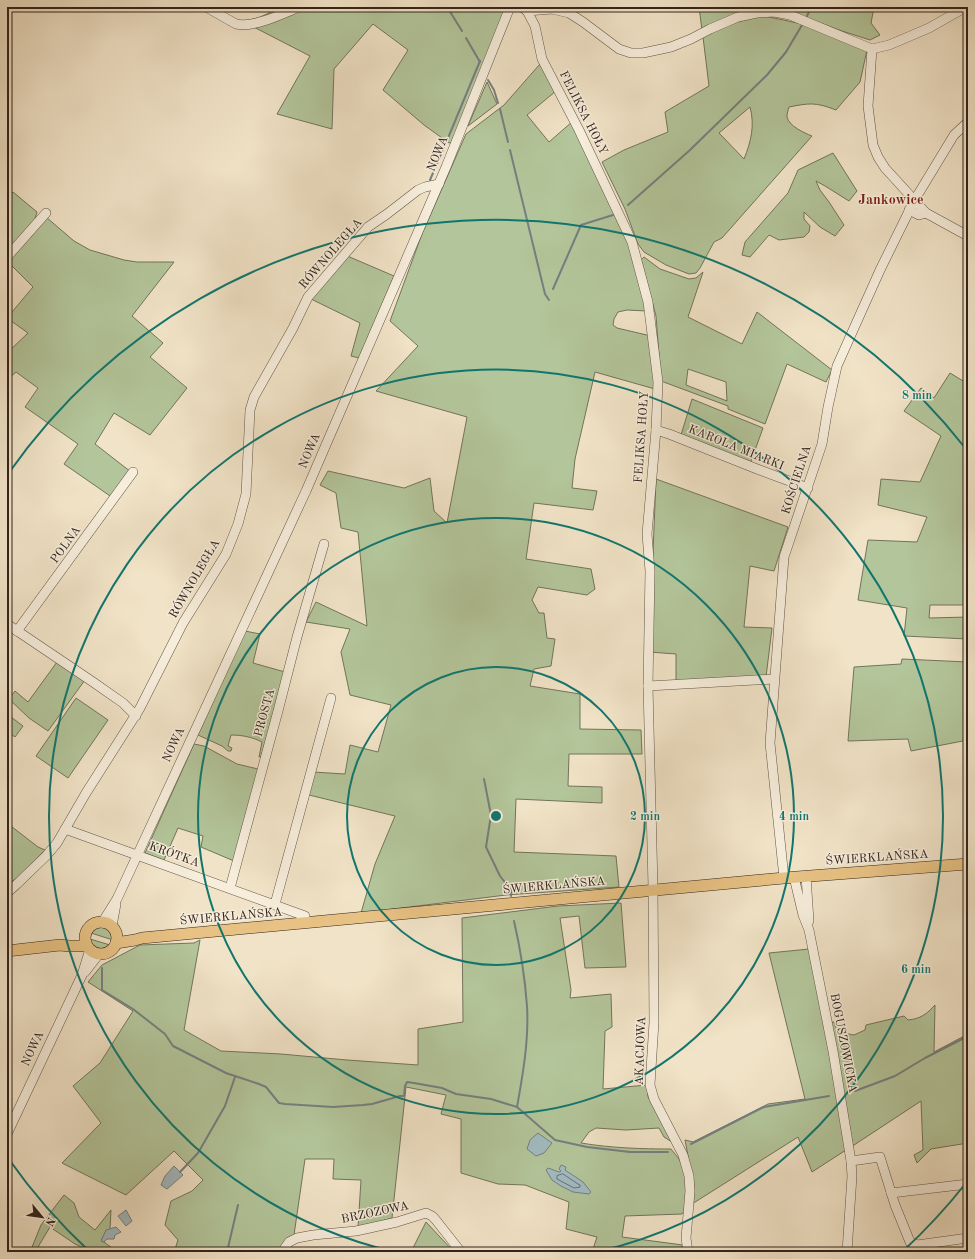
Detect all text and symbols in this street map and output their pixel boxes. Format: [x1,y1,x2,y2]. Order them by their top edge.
street label: FELIKSA HOŁY [557,69,609,157]
street label: NOWA [426,135,450,173]
district label: Jankowice [858,193,924,207]
street label: RÓWNOLEGŁA [294,214,365,291]
street label: FELIKSA HOŁY [633,390,651,483]
text: 8 min [902,390,932,402]
street label: KAROLA MIARKI [686,423,786,473]
street label: NOWA [297,432,323,470]
street label: KOŚCIELNA [776,443,814,516]
street label: POLNA [49,524,83,566]
street label: RÓWNOLEGŁA [164,535,222,621]
street label: PROSTA [253,688,277,738]
street label: NOWA [161,726,187,764]
centre of rings [489,809,503,823]
text: 2 min [630,811,660,823]
text: 4 min [779,811,809,823]
street label: KRÓTKA [147,837,202,870]
street label: ŚWIERKLAŃSKA [825,844,929,868]
street label: ŚWIERKLAŃSKA [502,872,606,896]
street label: ŚWIERKLAŃSKA [179,903,283,927]
text: 6 min [901,964,931,976]
street label: BOGUSZOWICKA [827,992,859,1094]
street label: AKACJOWA [634,1016,648,1086]
street label: NOWA [20,1030,46,1068]
north arrow [22,1197,62,1237]
street label: BRZOZOWA [340,1200,410,1226]
text: N [42,1215,56,1228]

